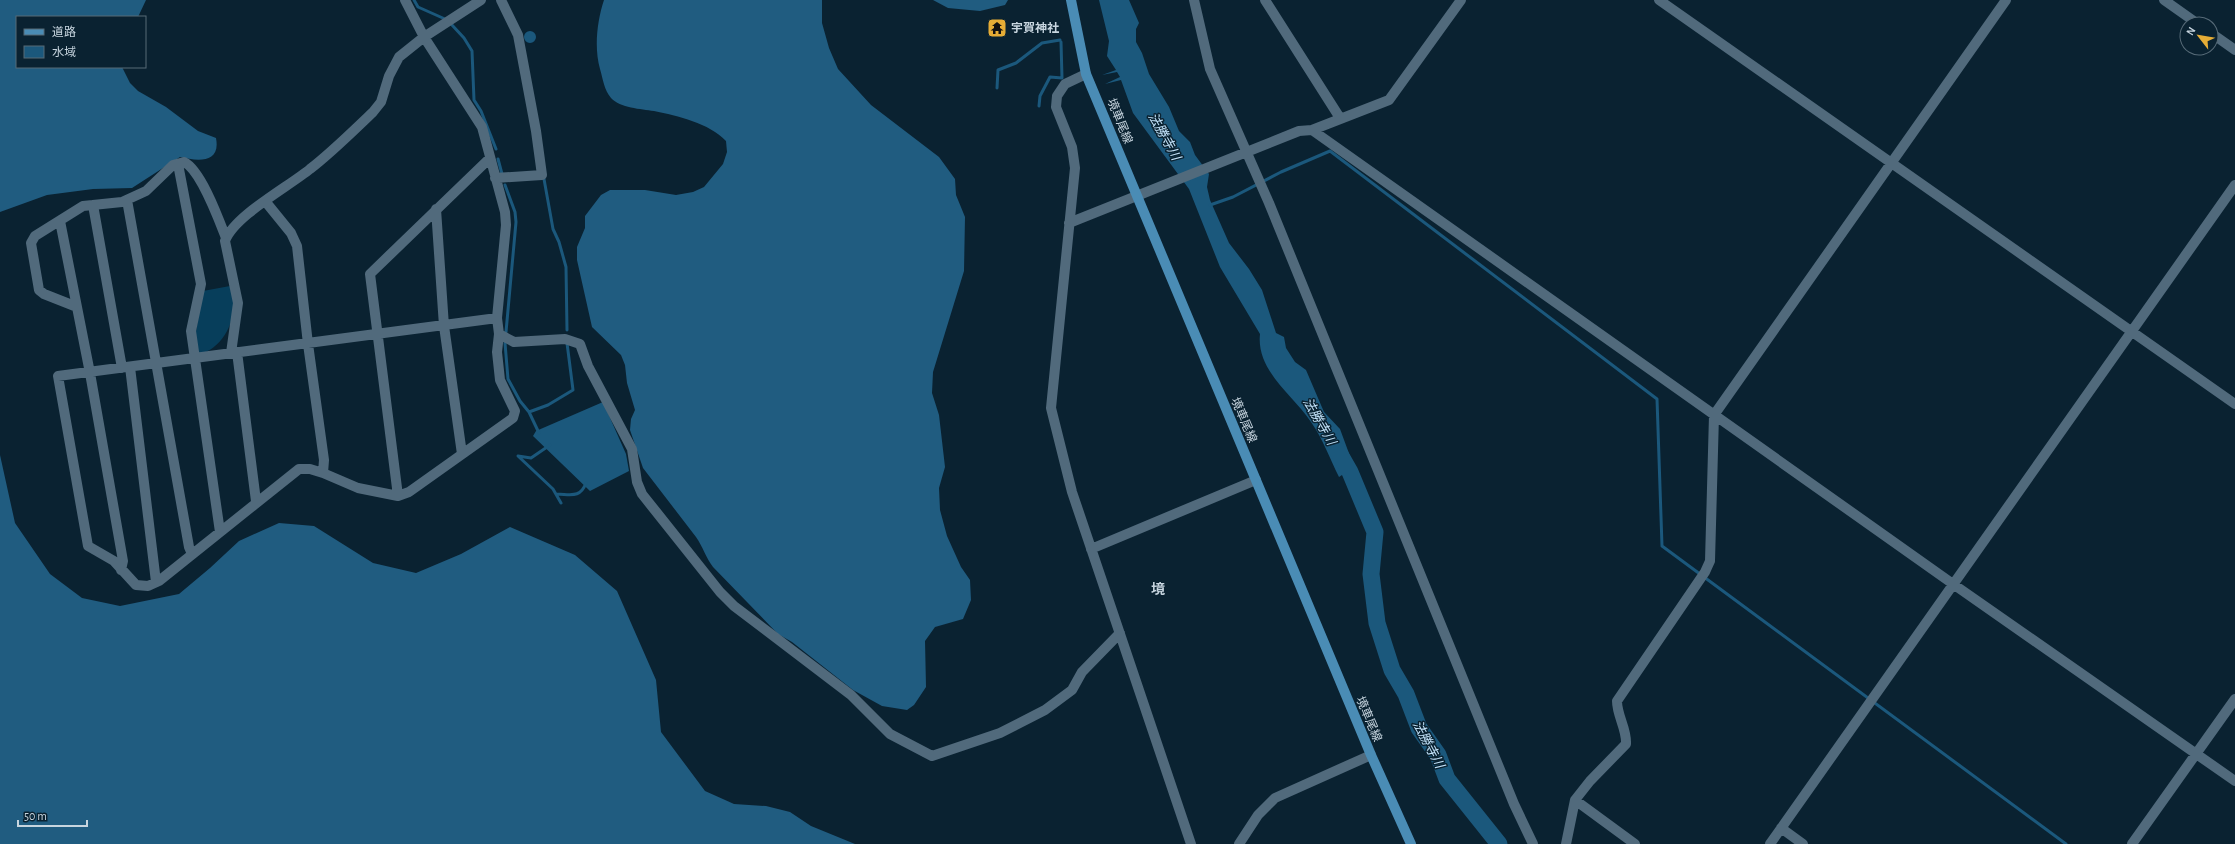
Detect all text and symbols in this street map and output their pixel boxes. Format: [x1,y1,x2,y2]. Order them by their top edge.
legend [16,16,146,68]
north arrow [2179,16,2219,56]
temple icon: 宇賀神社 [986,17,1008,39]
place label: 宇賀神社 [1011,21,1059,34]
text: 道路 [52,25,76,38]
text: N [2184,25,2198,37]
text: 水域 [52,46,76,58]
street label: 境車尾線 [1105,96,1135,146]
water label: 法勝寺川 [1145,110,1184,164]
street label: 境車尾線 [1229,395,1260,444]
water label: 法勝寺川 [1300,395,1339,449]
district label: 境 [1151,582,1165,597]
street label: 境車尾線 [1354,694,1385,743]
water label: 法勝寺川 [1410,718,1447,772]
scale bar [18,802,87,828]
text: 50 m [24,810,47,822]

